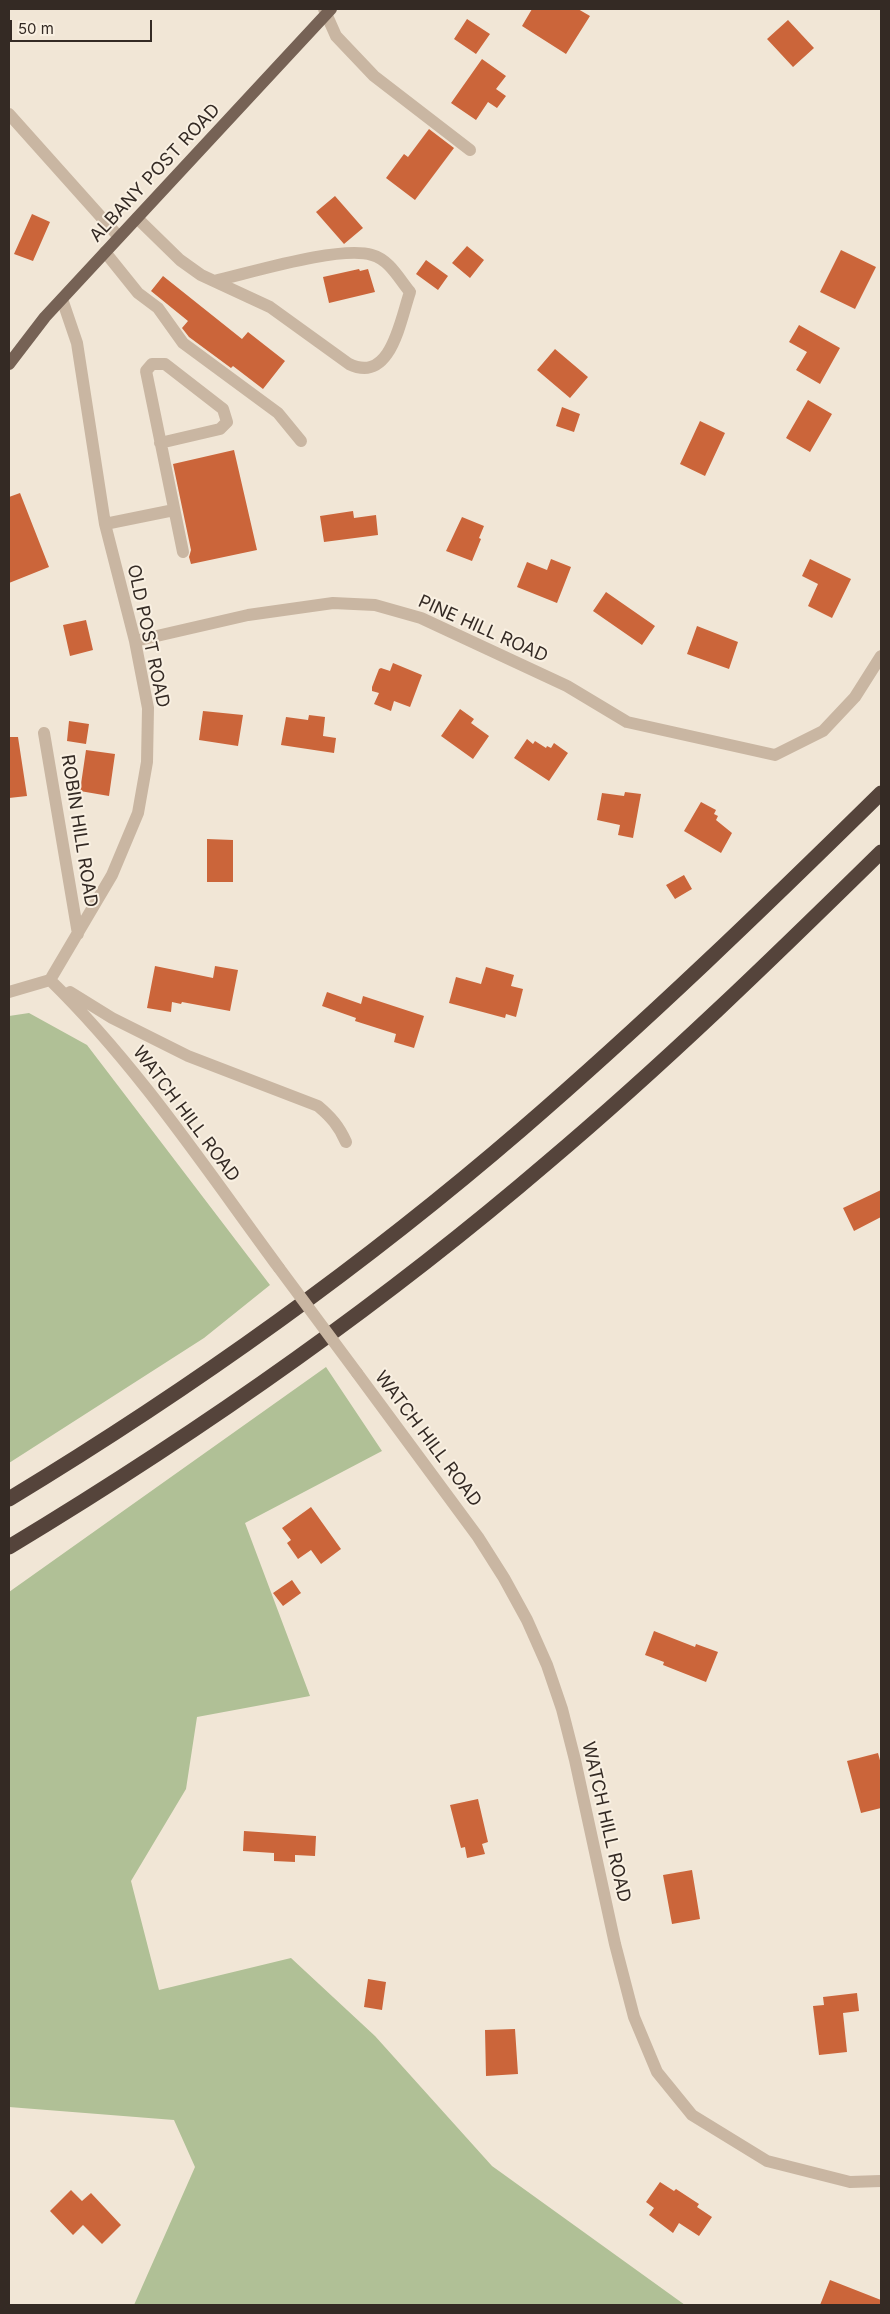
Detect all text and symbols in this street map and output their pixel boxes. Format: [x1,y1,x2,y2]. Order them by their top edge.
scale bar [12,10,155,42]
text: 50 m [18,19,54,38]
street label: ALBANY POST ROAD [85,99,225,247]
street label: OLD POST ROAD [122,563,174,709]
street label: PINE HILL ROAD [415,591,551,667]
street label: ROBIN HILL ROAD [56,753,102,909]
street label: WATCH HILL ROAD [128,1042,244,1186]
street label: WATCH HILL ROAD [370,1367,486,1511]
street label: WATCH HILL ROAD [577,1740,635,1904]

